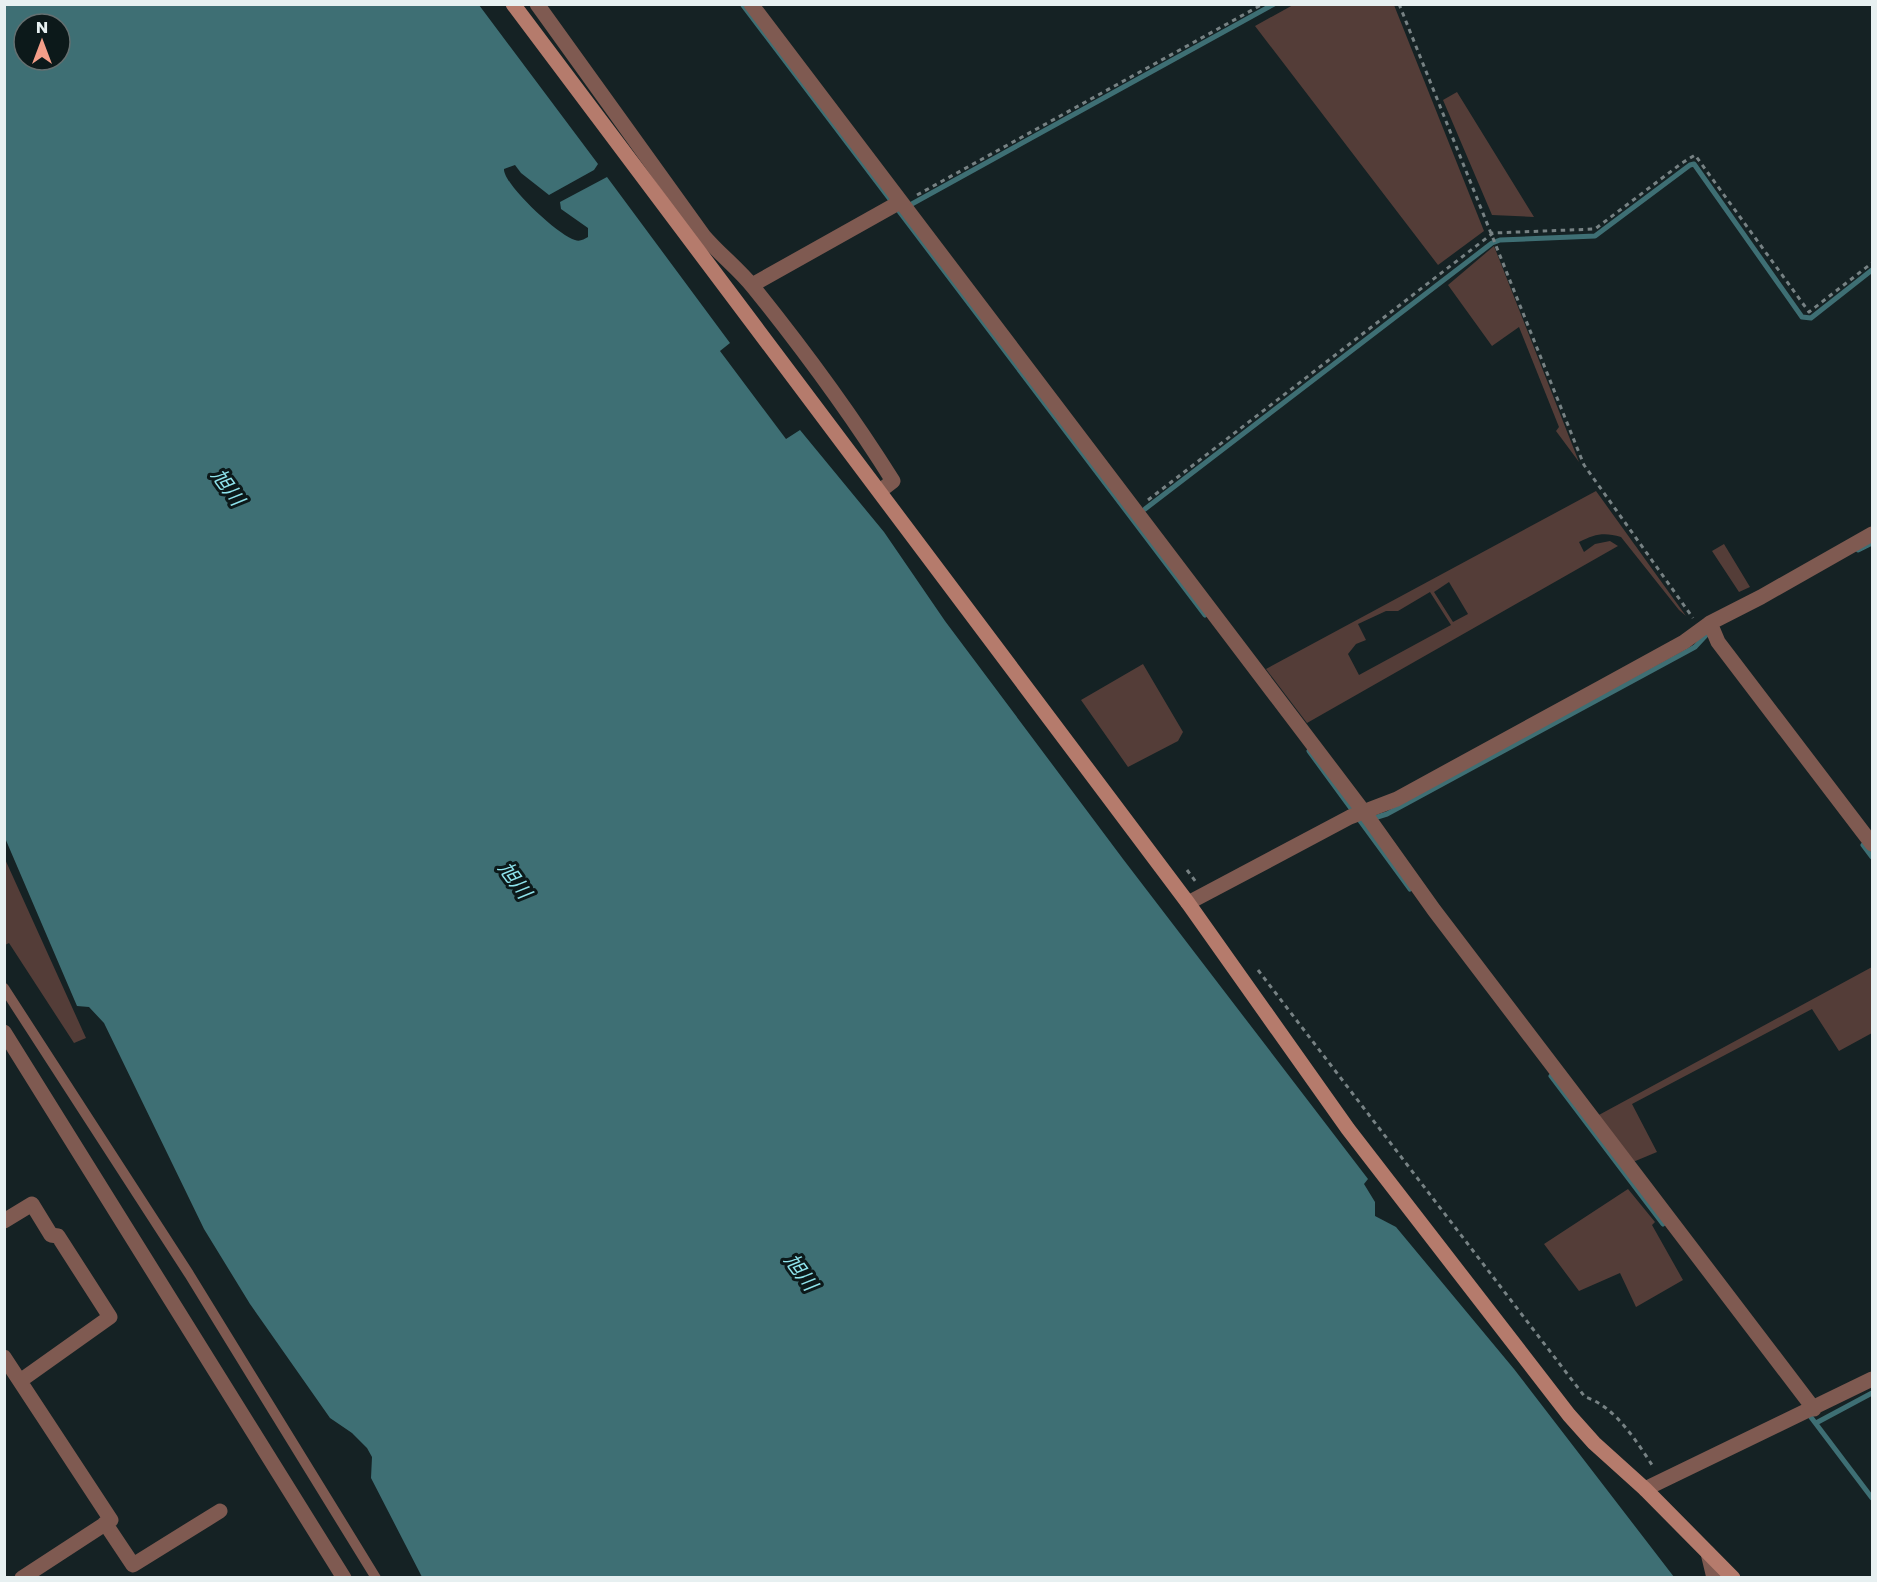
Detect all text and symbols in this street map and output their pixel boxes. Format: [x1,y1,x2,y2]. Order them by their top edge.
north arrow [12,12,72,72]
text: N [36,16,48,39]
water label: 旭川 [205,463,252,513]
water label: 旭川 [492,856,539,906]
water label: 旭川 [778,1248,825,1298]

